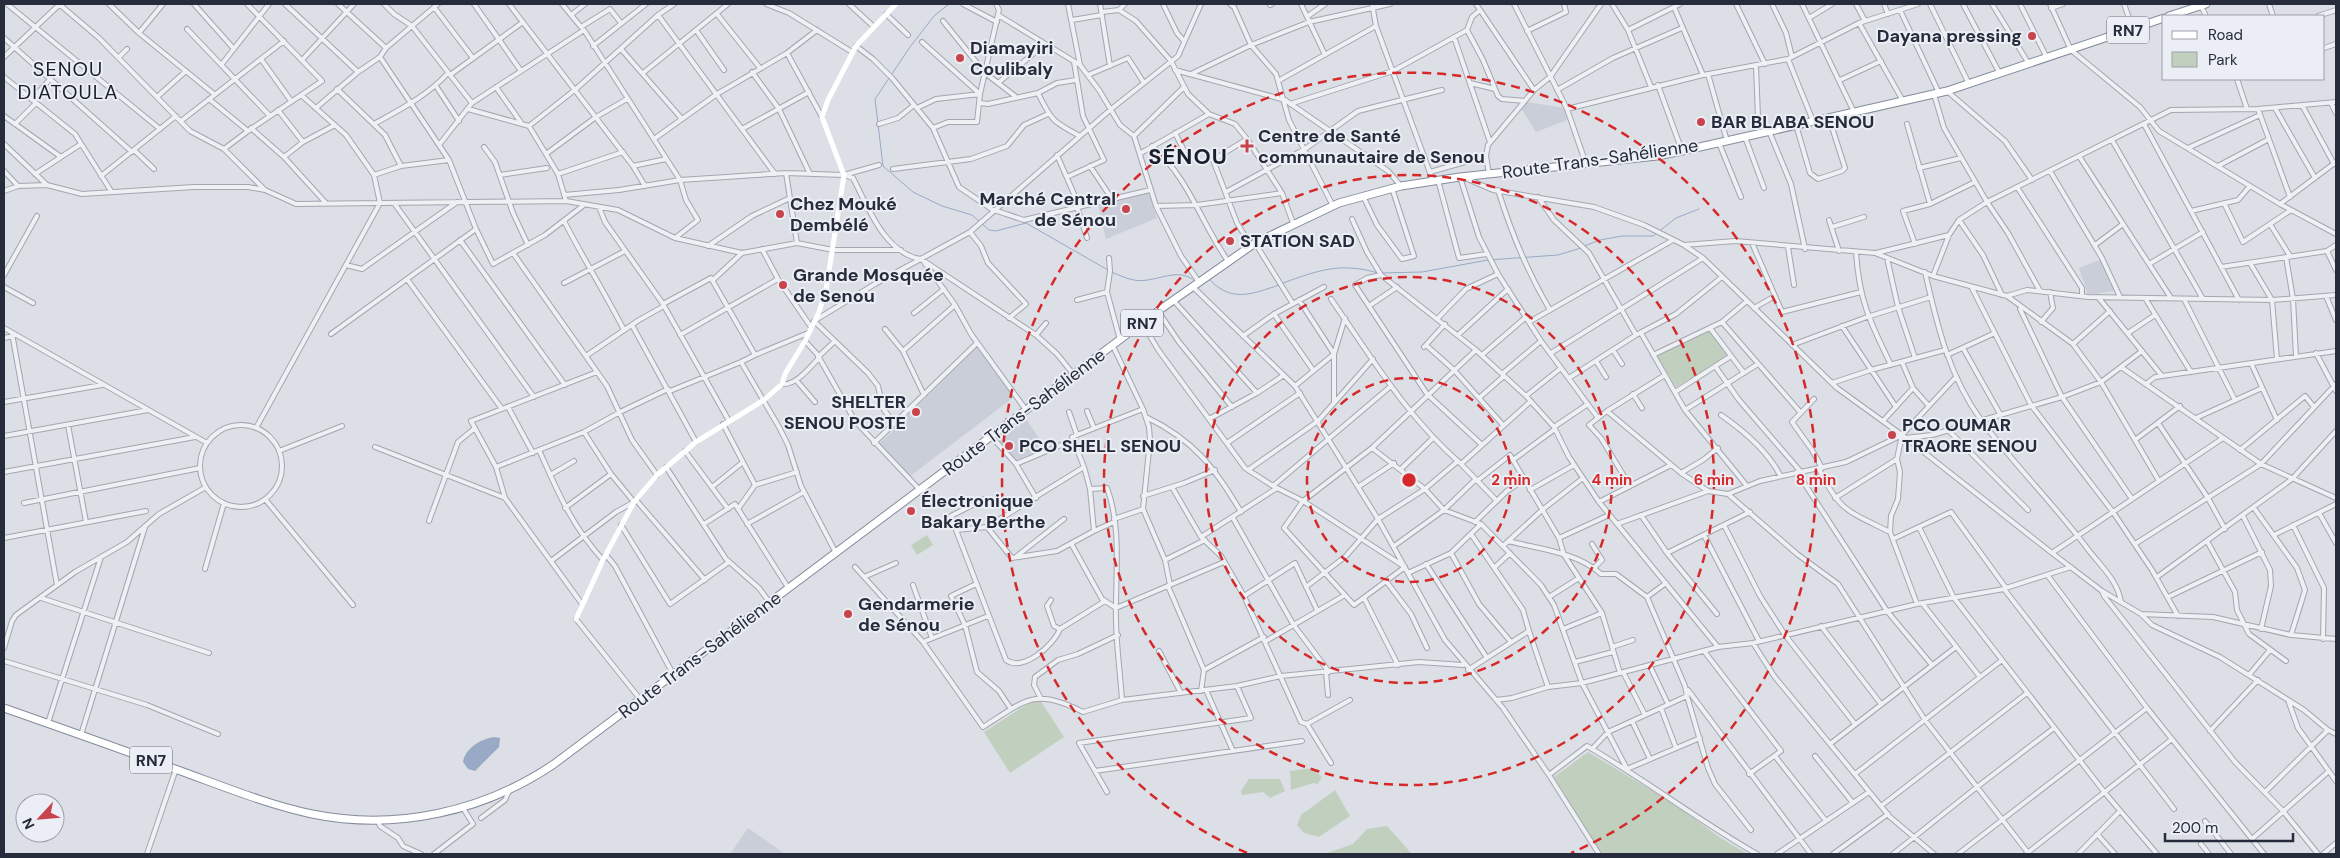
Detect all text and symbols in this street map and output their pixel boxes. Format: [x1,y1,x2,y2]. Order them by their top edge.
legend [2162,15,2325,80]
road number: RN7 [2107,16,2149,44]
place label: Dayana pressing [1877,24,2022,48]
text: Road [2208,25,2243,45]
marker: Dayana pressing [2026,30,2038,42]
place label: Diamayiri Coulibaly [970,36,1053,81]
text: Park [2208,50,2238,70]
marker: Diamayiri Coulibaly [954,52,966,64]
district label: SENOU DIATOULA [17,56,119,105]
place label: BAR BLABA SENOU [1711,110,1874,134]
marker: BAR BLABA SENOU [1695,116,1707,128]
place label: Centre de Santé communautaire de Senou [1258,124,1485,169]
street label: Route Trans-Sahélienne [1500,133,1700,185]
marker: Centre de Santé communautaire de Senou [1240,139,1254,153]
district label: SÉNOU [1148,142,1228,171]
place label: Marché Central de Sénou [979,187,1116,232]
place label: Chez Mouké Dembélé [790,192,897,237]
marker: Marché Central de Sénou [1120,203,1132,215]
marker: Chez Mouké Dembélé [774,208,786,220]
place label: STATION SAD [1240,229,1355,253]
marker: STATION SAD [1224,235,1236,247]
place label: Grande Mosquée de Senou [793,263,944,308]
marker: Grande Mosquée de Senou [777,279,789,291]
road number: RN7 [1121,309,1163,336]
street label: Route Trans-Sahélienne [938,343,1110,481]
place label: SHELTER SENOU POSTE [784,390,906,435]
marker: SHELTER SENOU POSTE [910,406,922,418]
place label: PCO OUMAR TRAORE SENOU [1902,413,2037,458]
marker: PCO OUMAR TRAORE SENOU [1886,429,1898,441]
place label: PCO SHELL SENOU [1019,434,1181,458]
marker: PCO SHELL SENOU [1003,440,1015,452]
text: 2 min [1491,470,1531,490]
text: 4 min [1592,470,1632,490]
text: 6 min [1694,470,1734,490]
text: 8 min [1796,470,1836,490]
centre of rings [1400,471,1418,489]
place label: Électronique Bakary Berthe [921,489,1046,534]
marker: Électronique Bakary Berthe [905,505,917,517]
street label: Route Trans-Sahélienne [614,586,786,724]
place label: Gendarmerie de Sénou [858,592,975,637]
marker: Gendarmerie de Sénou [842,608,854,620]
road number: RN7 [130,746,172,774]
north arrow [15,793,65,843]
scale bar [2165,810,2292,842]
text: N [18,815,39,832]
text: 200 m [2172,818,2218,838]

